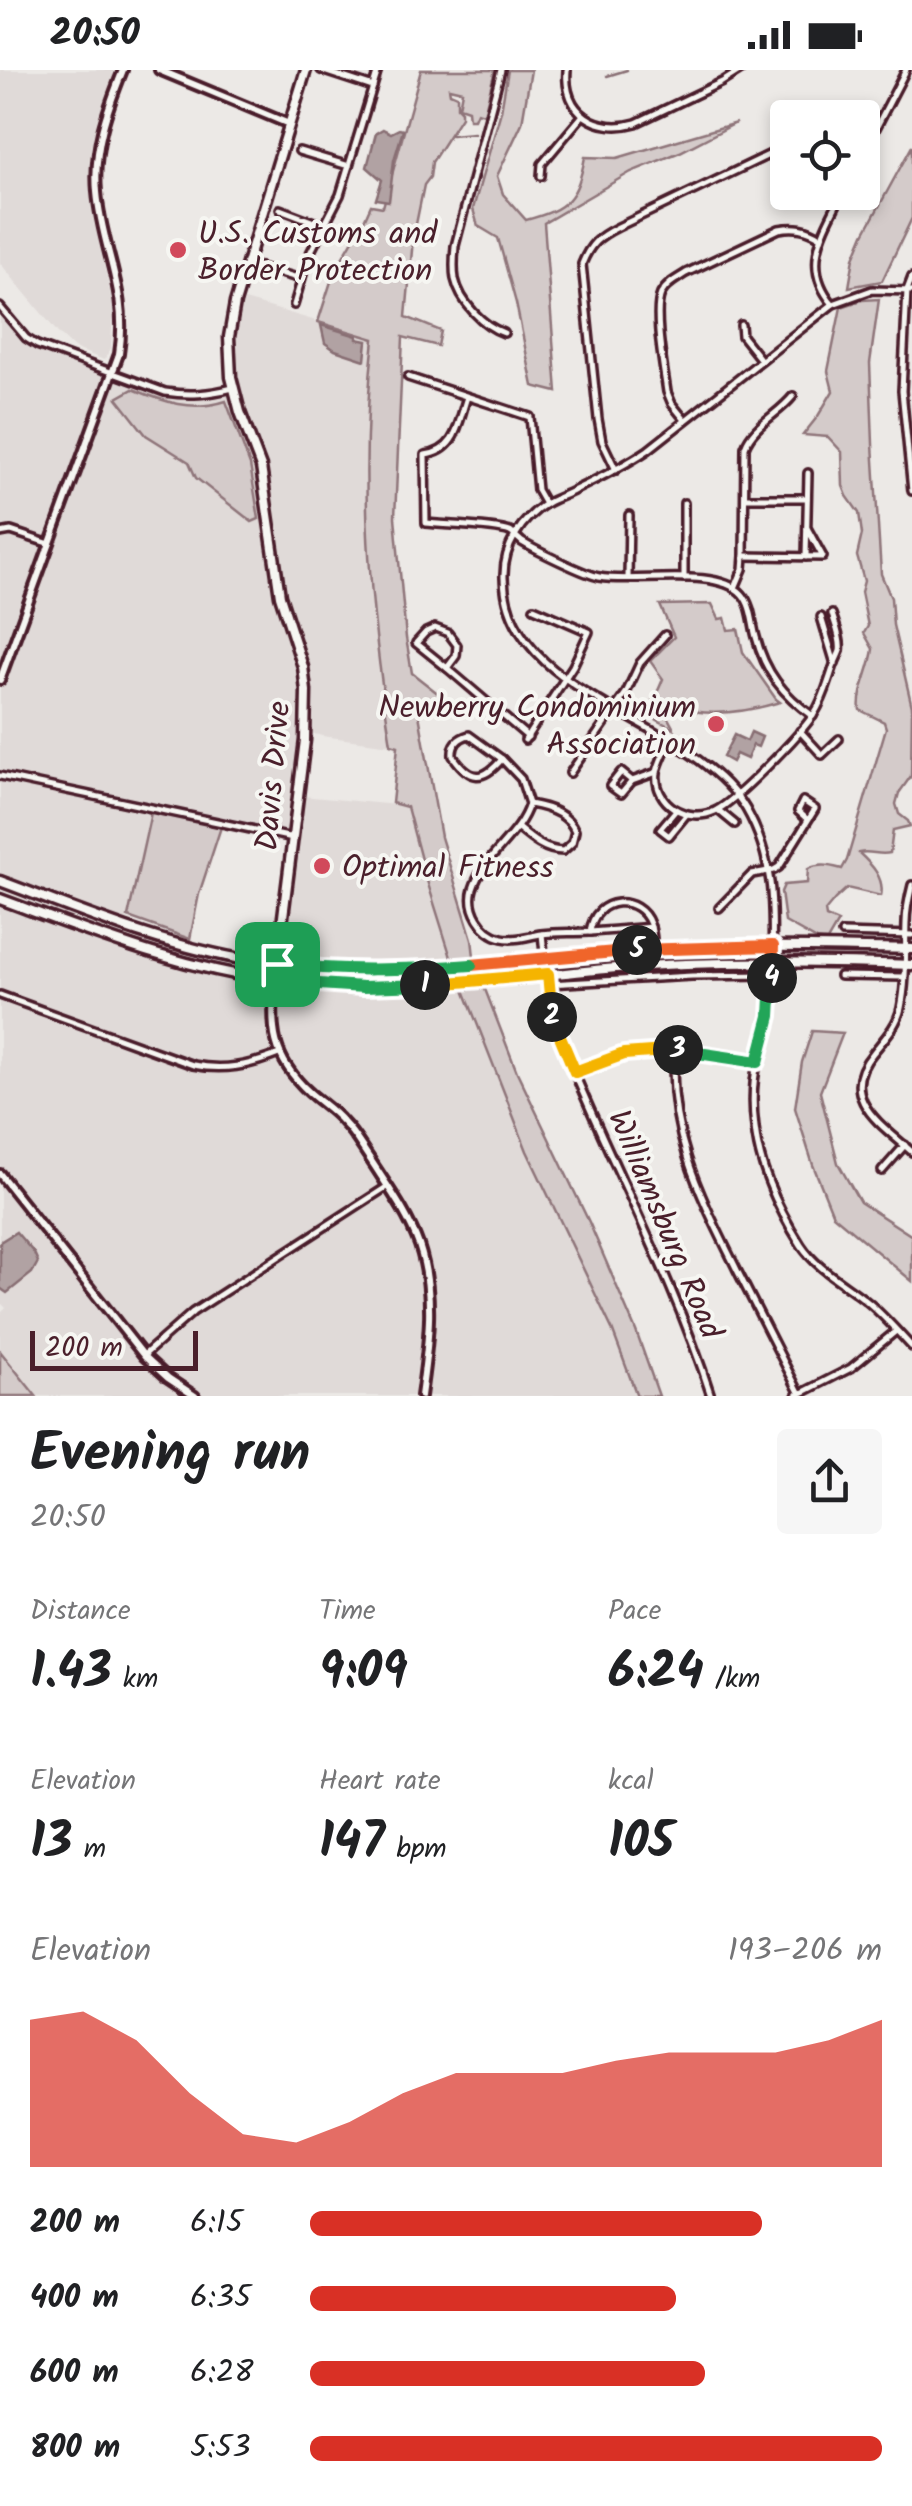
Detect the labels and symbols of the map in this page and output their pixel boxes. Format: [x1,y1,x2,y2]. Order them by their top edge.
place label: U.S. Customs and Border Protection [198,209,438,297]
marker: U.S. Customs and Border Protection [167,239,189,261]
place label: Newberry Condominium Association [378,683,696,771]
street label: Davis Drive [243,699,306,853]
marker: Newberry Condominium Association [705,713,727,735]
place label: Optimal Fitness [342,843,554,894]
marker: Optimal Fitness [311,855,333,877]
pin [235,922,320,1007]
pin: 5 [612,925,662,975]
pin: 4 [747,953,797,1003]
pin: 1 [400,960,450,1010]
pin: 2 [527,992,577,1042]
pin: 3 [653,1025,703,1075]
street label: Williamsburg Road [592,1102,735,1349]
scale bar [30,1326,198,1370]

